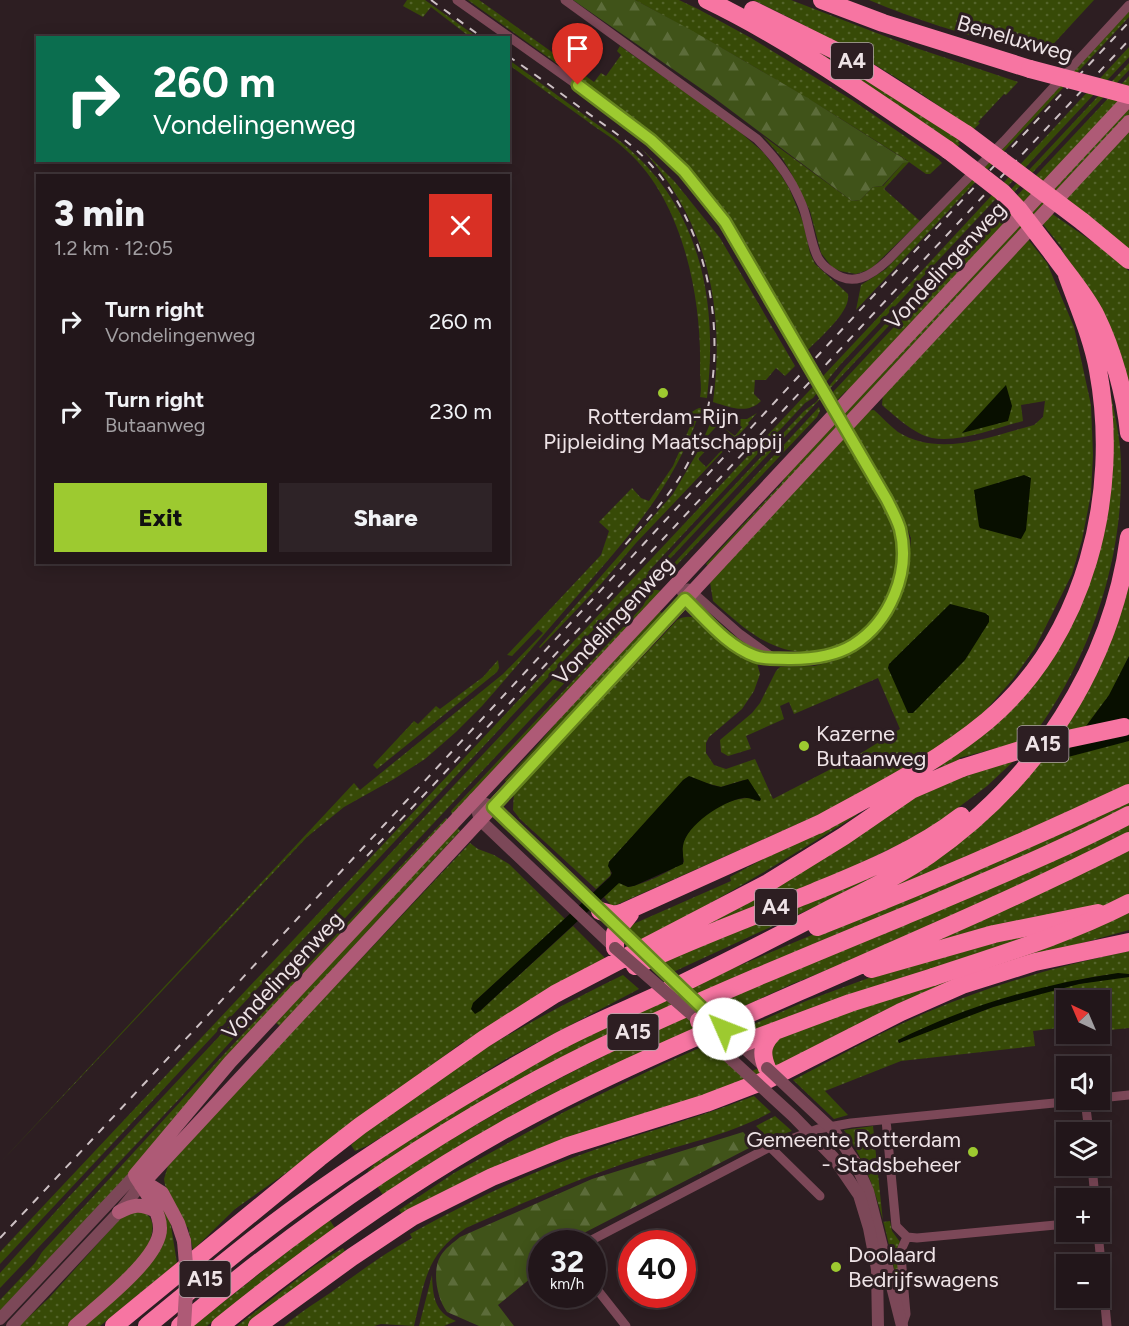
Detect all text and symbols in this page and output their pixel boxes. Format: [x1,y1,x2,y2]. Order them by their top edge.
street label: Beneluxweg [954,9,1076,68]
pin [552,23,603,85]
icon: arrive [561,32,594,65]
road number: A4 [831,43,873,79]
text: 260 m [153,57,276,108]
icon: right [54,60,132,138]
text: Vondelingenweg [153,108,356,141]
text: 3 min [54,192,145,235]
button: close [429,194,492,257]
street label: Vondelingenweg [879,196,1012,335]
text: 1.2 km · 12:05 [54,236,173,260]
text: Turn right [105,296,204,323]
icon: right [54,305,87,338]
text: 260 m [429,308,492,335]
text: Vondelingenweg [105,323,255,347]
text: Turn right [105,386,204,413]
marker: Rotterdam-Rijn Pijpleiding Maatschappij [656,386,670,400]
icon: right [54,395,87,428]
text: 230 m [429,398,492,425]
place label: Rotterdam-Rijn Pijpleiding Maatschappij [543,403,783,455]
text: Butaanweg [105,413,205,437]
button: Exit [54,483,267,552]
button: Share [279,483,492,552]
street label: Vondelingenweg [547,551,680,690]
place label: Kazerne Butaanweg [816,720,926,772]
road number: A15 [1018,726,1068,762]
marker: Kazerne Butaanweg [797,739,811,753]
road number: A4 [755,889,797,925]
street label: Vondelingenweg [216,906,349,1045]
north arrow [1056,990,1110,1044]
map controls [1056,990,1110,1308]
position arrow [692,997,756,1061]
road number: A15 [608,1014,658,1050]
button: sound [1056,1056,1110,1110]
button: layers [1056,1122,1110,1176]
place label: Gemeente Rotterdam - Stadsbeheer [746,1126,962,1178]
marker: Gemeente Rotterdam - Stadsbeheer [966,1145,980,1159]
button: + [1056,1188,1110,1242]
speed limit sign: 40 [618,1230,696,1308]
place label: Doolaard Bedrijfswagens [848,1241,999,1293]
text: 32 [550,1243,584,1280]
button: − [1056,1254,1110,1308]
marker: Doolaard Bedrijfswagens [829,1260,843,1274]
road number: A15 [180,1261,230,1297]
text: km/h [550,1275,584,1293]

